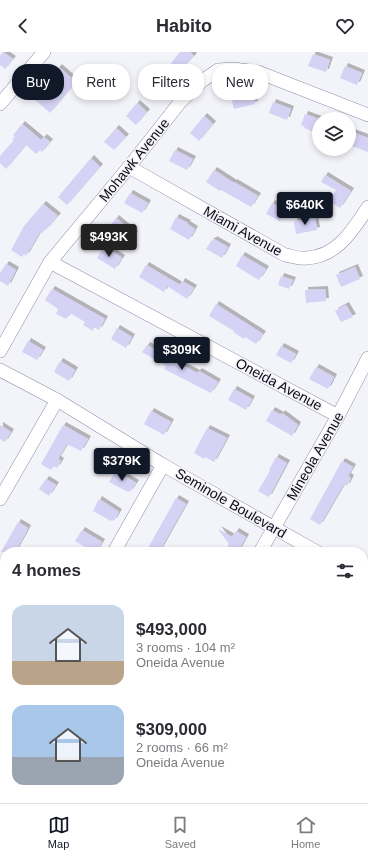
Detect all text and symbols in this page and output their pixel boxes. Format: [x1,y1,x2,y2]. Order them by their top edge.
icon: back [12,15,34,37]
icon: heart [334,15,356,37]
text: Habito [156,16,212,36]
chip: Buy [12,64,64,100]
chip: Rent [72,64,130,100]
chip: Filters [138,64,204,100]
chip: New [212,64,268,100]
map controls [312,112,356,156]
button: layers [312,112,356,156]
street label: Mohawk Avenue [96,115,173,205]
pin: $640K [277,192,333,226]
text: $640K [286,197,324,212]
street label: Miami Avenue [201,203,285,259]
pin: $493K [81,224,137,258]
text: $493K [90,229,128,244]
pin: $309K [154,337,210,371]
text: $309K [163,342,201,357]
street label: Oneida Avenue [233,355,325,414]
street label: Mineola Avenue [283,409,347,503]
pin: $379K [94,448,150,482]
text: $379K [103,453,141,468]
street label: Seminole Boulevard [173,465,289,541]
icon: filters [334,560,356,582]
text: 4 homes [12,561,81,580]
text: $493,000 [136,620,207,639]
icon: home [44,621,92,669]
text: 3 rooms · 104 m² [136,640,235,655]
text: Oneida Avenue [136,655,225,670]
text: $309,000 [136,720,207,739]
icon: home [44,721,92,769]
text: 2 rooms · 66 m² [136,740,228,755]
text: Oneida Avenue [136,755,225,770]
tab: Map [48,814,70,850]
tab: Saved [165,814,196,850]
tab: Home [291,814,320,850]

